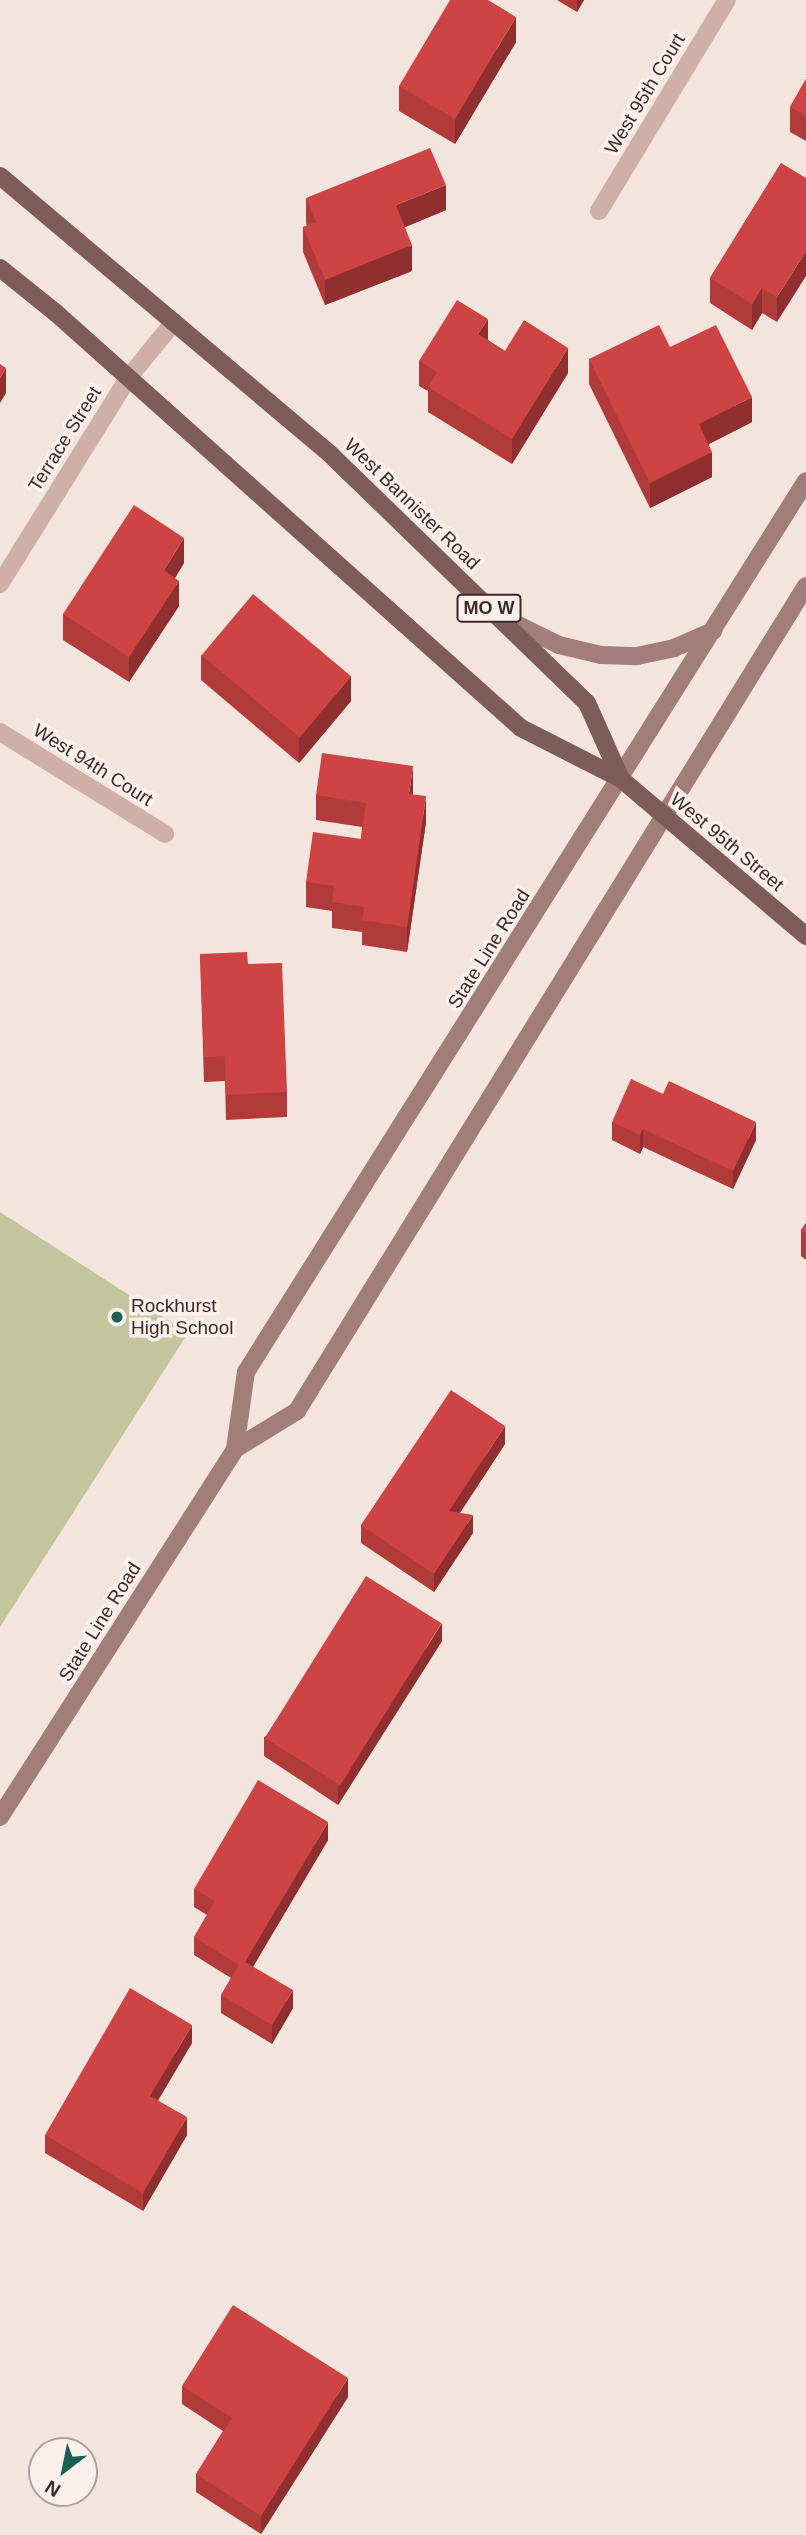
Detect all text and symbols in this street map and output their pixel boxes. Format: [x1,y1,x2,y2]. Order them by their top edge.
street label: West 95th Court [600,29,690,159]
street label: Terrace Street [24,382,106,496]
street label: West Bannister Road [340,434,484,574]
road number: MO W [456,594,522,622]
street label: West 94th Court [29,719,157,811]
street label: West 95th Street [666,788,788,896]
street label: State Line Road [443,885,535,1013]
place label: Rockhurst High School [131,1295,233,1339]
marker: Rockhurst High School [109,1309,125,1325]
street label: State Line Road [54,1558,146,1686]
north arrow [28,2437,98,2507]
text: N [41,2476,64,2501]

